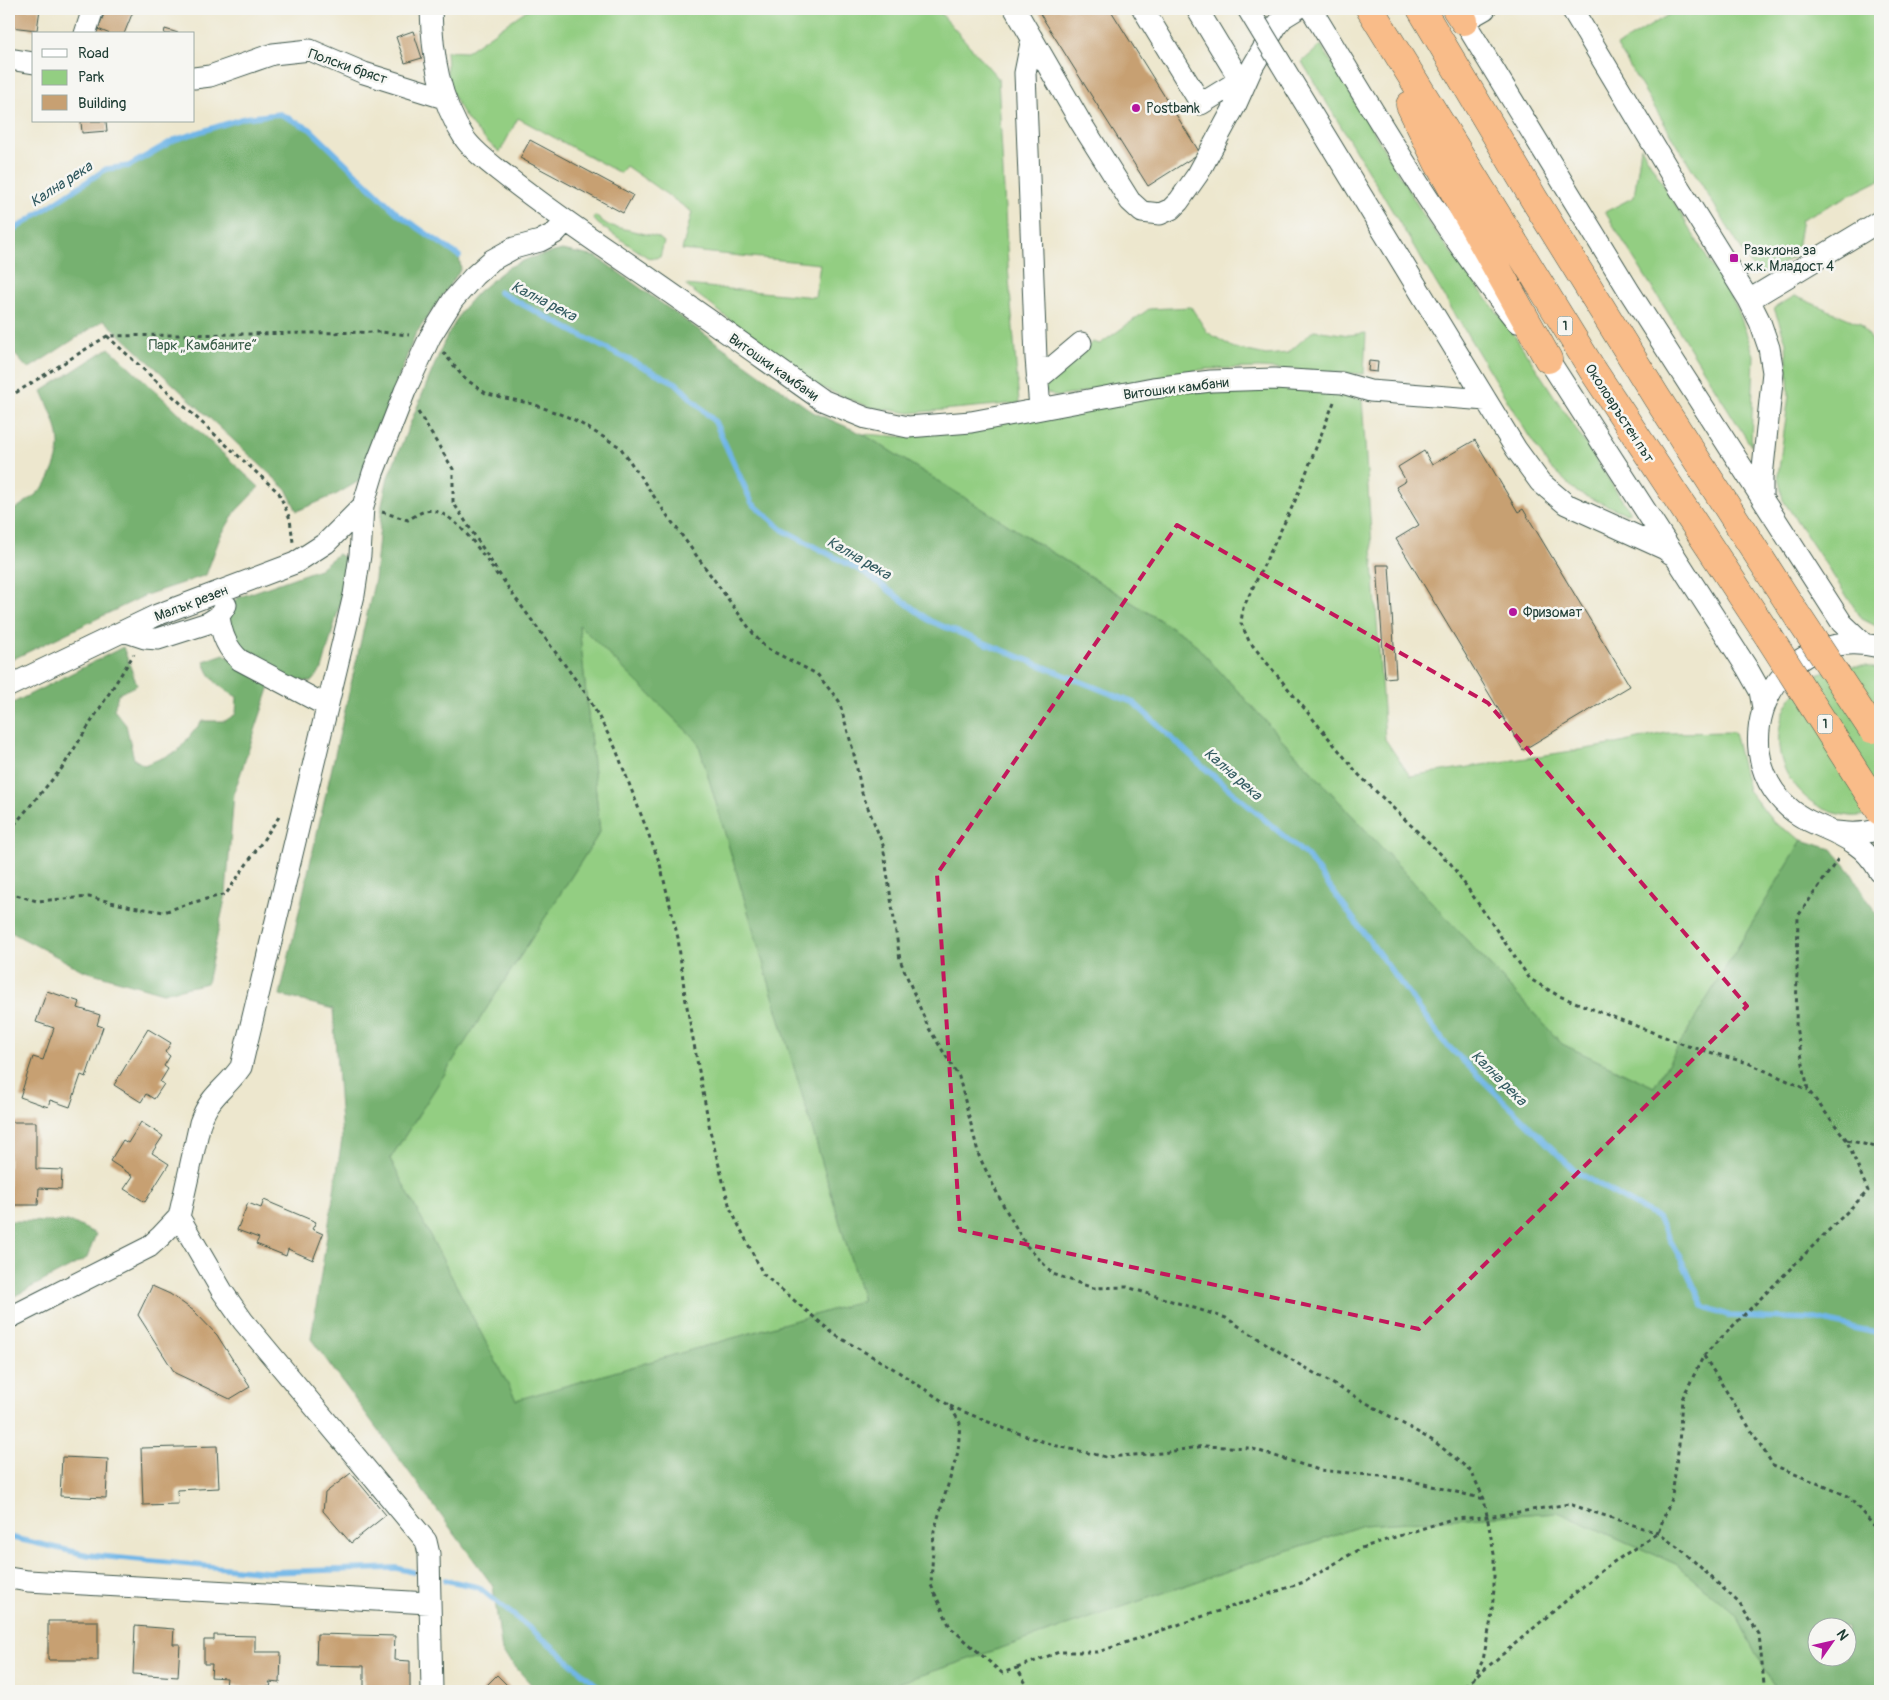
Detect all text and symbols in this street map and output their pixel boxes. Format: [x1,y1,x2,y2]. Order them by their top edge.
legend [32,32,195,122]
text: Road [78,44,109,63]
street label: Полски бряст [306,45,389,88]
text: Park [78,68,105,87]
text: Building [78,94,126,113]
place label: Postbank [1146,100,1200,117]
marker: Postbank [1130,102,1142,114]
water label: Кална река [27,157,97,212]
place label: Разклона за ж.к. Младост 4 [1744,242,1834,275]
marker: Разклона за ж.к. Младост 4 [1728,252,1740,264]
water label: Кална река [508,277,580,326]
road number: 1 [1558,316,1572,336]
street label: Витошки камбани [725,330,822,405]
park label: Парк „Камбаните“ [149,337,257,354]
street label: Околовръстен път [1581,361,1658,466]
street label: Витошки камбани [1123,374,1230,403]
water label: Кална река [824,533,895,585]
street label: Малък резен [152,582,230,625]
place label: Фризомат [1523,604,1582,621]
marker: Фризомат [1507,606,1519,618]
road number: 1 [1818,714,1832,734]
water label: Кална река [1200,744,1266,805]
water label: Кална река [1467,1047,1531,1111]
north arrow [1806,1618,1856,1668]
text: N [1833,1626,1852,1644]

